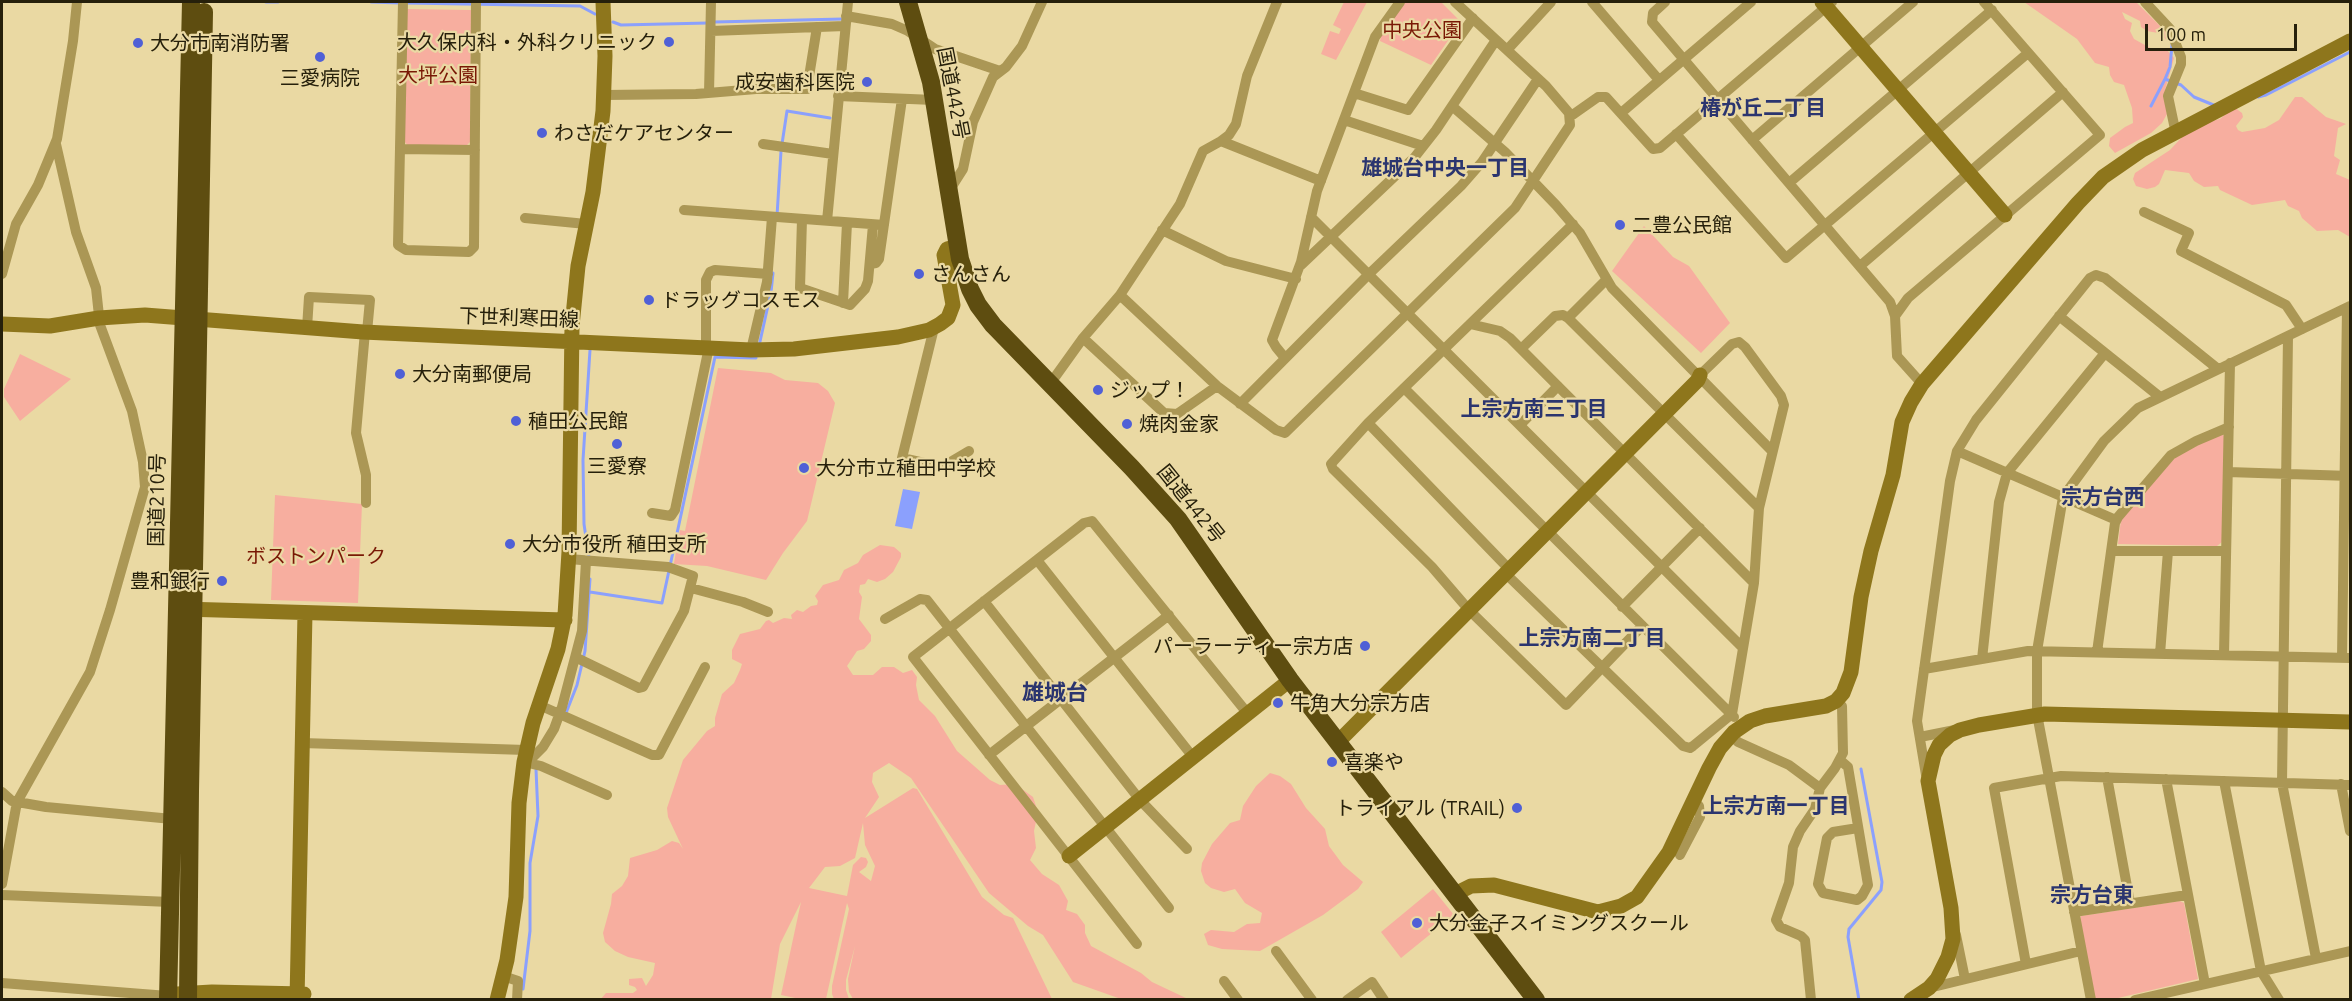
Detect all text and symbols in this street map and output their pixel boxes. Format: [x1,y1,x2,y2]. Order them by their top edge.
scale bar [2148,12,2300,50]
park label: 中央公園 [1382,18,1462,42]
text: 100 m [2156,24,2206,44]
place label: 大久保内科・外科クリニック [397,30,657,54]
place label: 大分市南消防署 [150,31,290,55]
marker: 大久保内科・外科クリニック [662,35,676,49]
marker: 大分市南消防署 [131,36,145,50]
street label: 国道442号 [932,45,974,141]
marker: 三愛病院 [313,50,327,64]
park label: 大坪公園 [398,63,478,87]
place label: 三愛病院 [280,66,360,90]
place label: 成安歯科医院 [735,70,855,94]
marker: 成安歯科医院 [860,75,874,89]
district label: 椿が丘二丁目 [1700,95,1826,121]
place label: わさだケアセンター [554,121,734,145]
marker: わさだケアセンター [535,126,549,140]
district label: 雄城台中央一丁目 [1361,155,1529,181]
place label: 二豊公民館 [1632,213,1732,237]
marker: 二豊公民館 [1613,218,1627,232]
place label: さんさん [931,262,1011,286]
marker: さんさん [912,267,926,281]
place label: ドラッグコスモス [661,288,821,312]
marker: ドラッグコスモス [642,293,656,307]
street label: 下世利寒田線 [459,304,579,332]
place label: 大分南郵便局 [412,362,532,386]
marker: 大分南郵便局 [393,367,407,381]
place label: ジップ！ [1110,378,1190,402]
marker: ジップ！ [1091,383,1105,397]
district label: 上宗方南三丁目 [1461,396,1607,422]
place label: 稙田公民館 [528,409,628,433]
place label: 焼肉金家 [1139,412,1219,436]
marker: 稙田公民館 [509,414,523,428]
marker: 焼肉金家 [1120,417,1134,431]
marker: 三愛寮 [610,437,624,451]
street label: 国道210号 [144,453,170,547]
place label: 三愛寮 [587,454,647,478]
place label: 大分市立稙田中学校 [816,456,996,480]
street label: 国道442号 [1152,460,1230,548]
marker: 大分市立稙田中学校 [797,461,811,475]
district label: 宗方台西 [2061,484,2145,510]
place label: 大分市役所 稙田支所 [522,532,707,556]
marker: 大分市役所 稙田支所 [503,537,517,551]
park label: ボストンパーク [246,544,386,568]
place label: 豊和銀行 [130,569,210,593]
marker: 豊和銀行 [215,574,229,588]
district label: 上宗方南二丁目 [1519,625,1665,651]
place label: パーラーディー宗方店 [1153,634,1353,658]
marker: パーラーディー宗方店 [1358,639,1372,653]
district label: 雄城台 [1022,680,1088,706]
place label: 牛角大分宗方店 [1290,691,1430,715]
marker: 牛角大分宗方店 [1271,696,1285,710]
place label: 喜楽や [1344,750,1404,774]
marker: 喜楽や [1325,755,1339,769]
district label: 上宗方南一丁目 [1703,793,1849,819]
place label: トライアル (TRAIL) [1335,796,1505,820]
marker: トライアル (TRAIL) [1510,801,1524,815]
district label: 宗方台東 [2050,882,2134,908]
place label: 大分金子スイミングスクール [1429,911,1689,935]
marker: 大分金子スイミングスクール [1410,916,1424,930]

